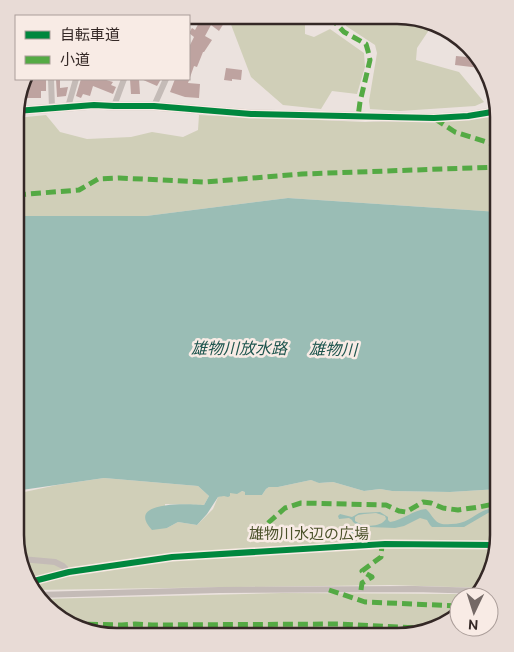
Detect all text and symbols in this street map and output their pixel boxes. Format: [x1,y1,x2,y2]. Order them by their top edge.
legend [15,15,190,80]
text: 自転車道 [60,26,120,43]
text: 小道 [60,51,90,68]
water label: 雄物川放水路 [191,339,289,357]
water label: 雄物川 [309,340,359,358]
park label: 雄物川水辺の広場 [249,525,369,542]
north arrow [449,587,499,637]
text: N [467,617,479,633]

